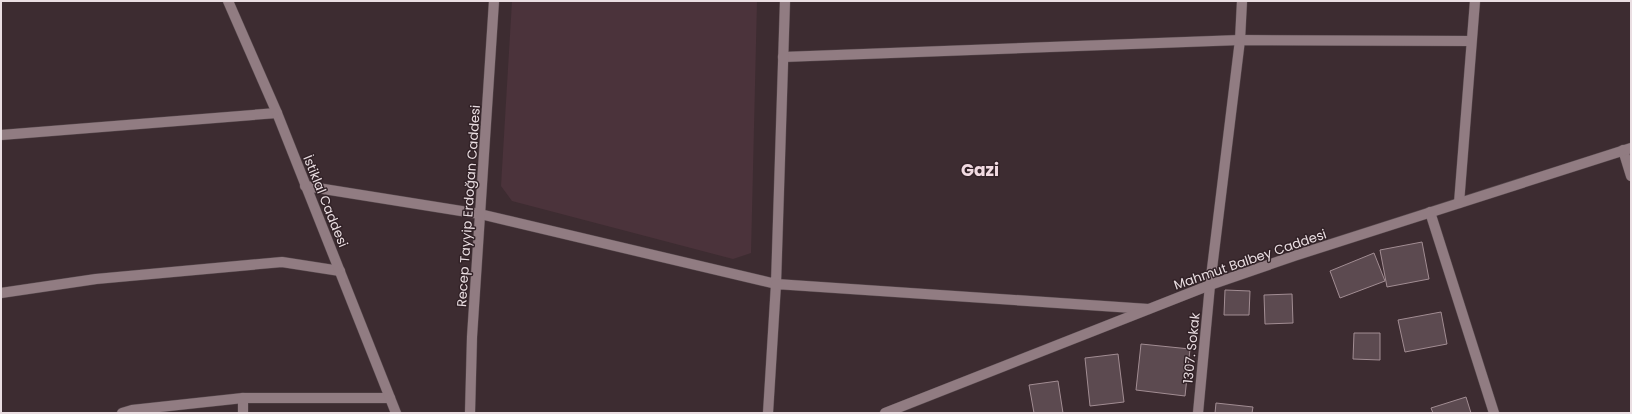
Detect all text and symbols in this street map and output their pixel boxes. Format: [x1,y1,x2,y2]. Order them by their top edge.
street label: Recep Tayyip Erdoğan Caddesi [452,104,485,308]
street label: İstiklal Caddesi [298,152,353,250]
district label: Gazi [961,158,999,182]
street label: Mahmut Balbey Caddesi [1171,224,1329,295]
street label: 1307. Sokak [1178,311,1205,385]

